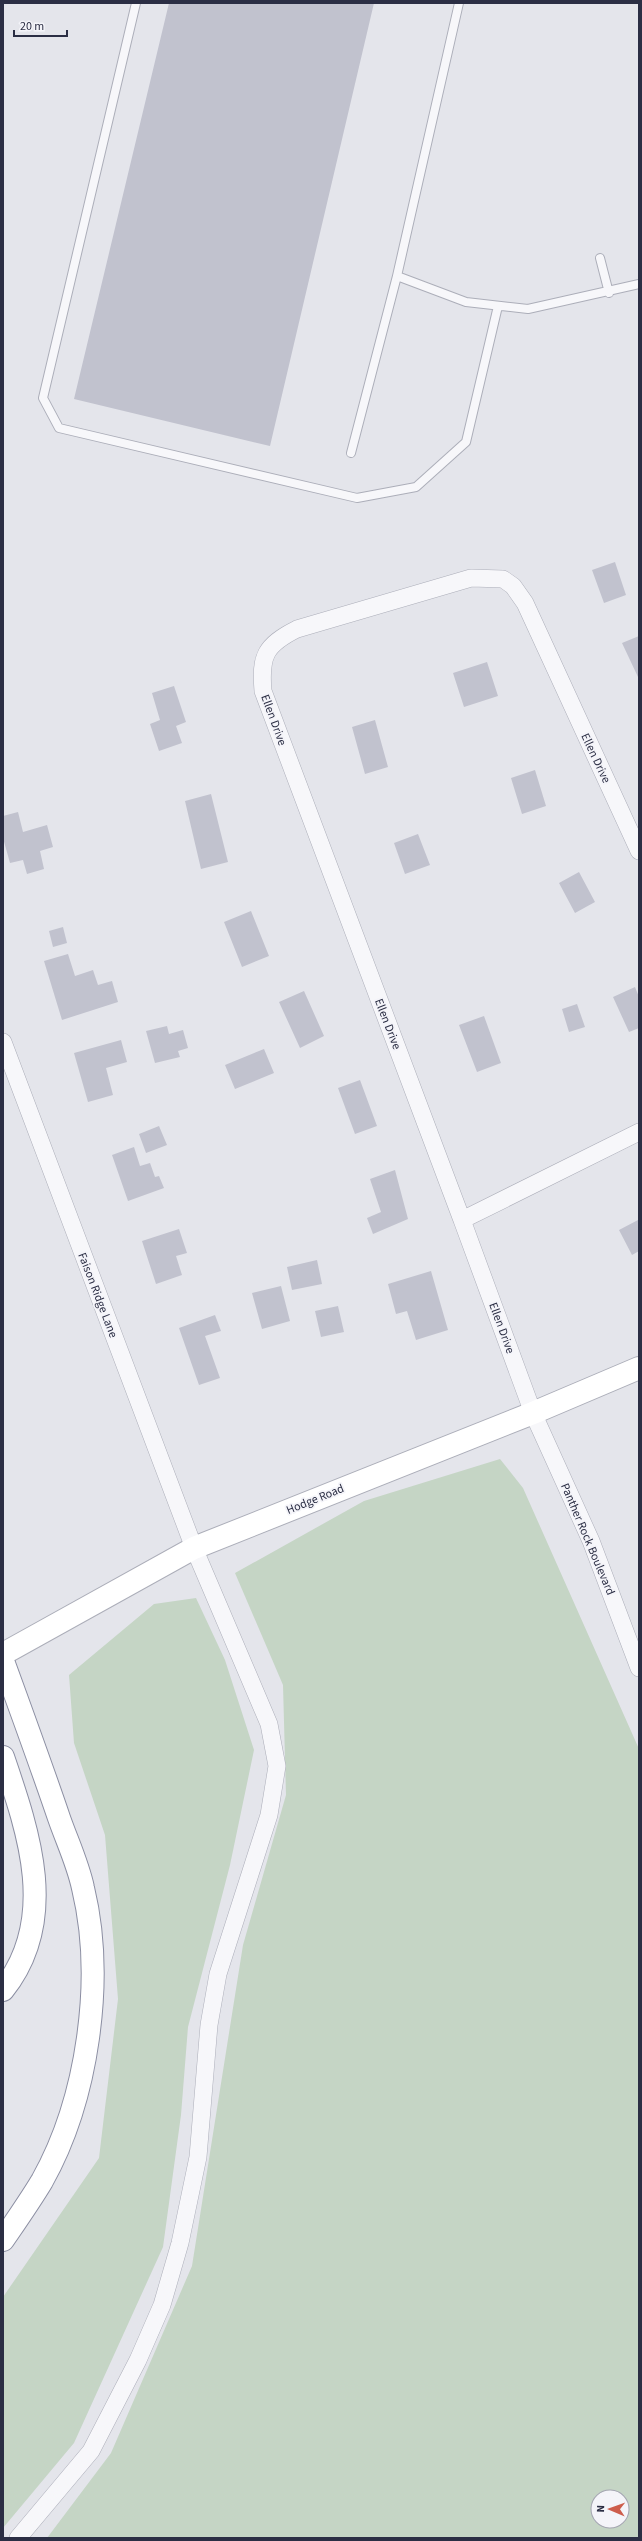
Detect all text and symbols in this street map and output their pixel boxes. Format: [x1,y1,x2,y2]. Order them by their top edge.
scale bar [14,12,67,38]
text: 20 m [20,18,44,35]
street label: Ellen Drive [256,692,291,748]
street label: Ellen Drive [577,730,615,786]
street label: Ellen Drive [370,996,405,1052]
street label: Faison Ridge Lane [73,1250,122,1340]
street label: Ellen Drive [484,1300,519,1356]
street label: Hodge Road [284,1480,347,1519]
street label: Panther Rock Boulevard [556,1481,619,1598]
north arrow [590,2489,630,2529]
text: N [593,2505,608,2513]

